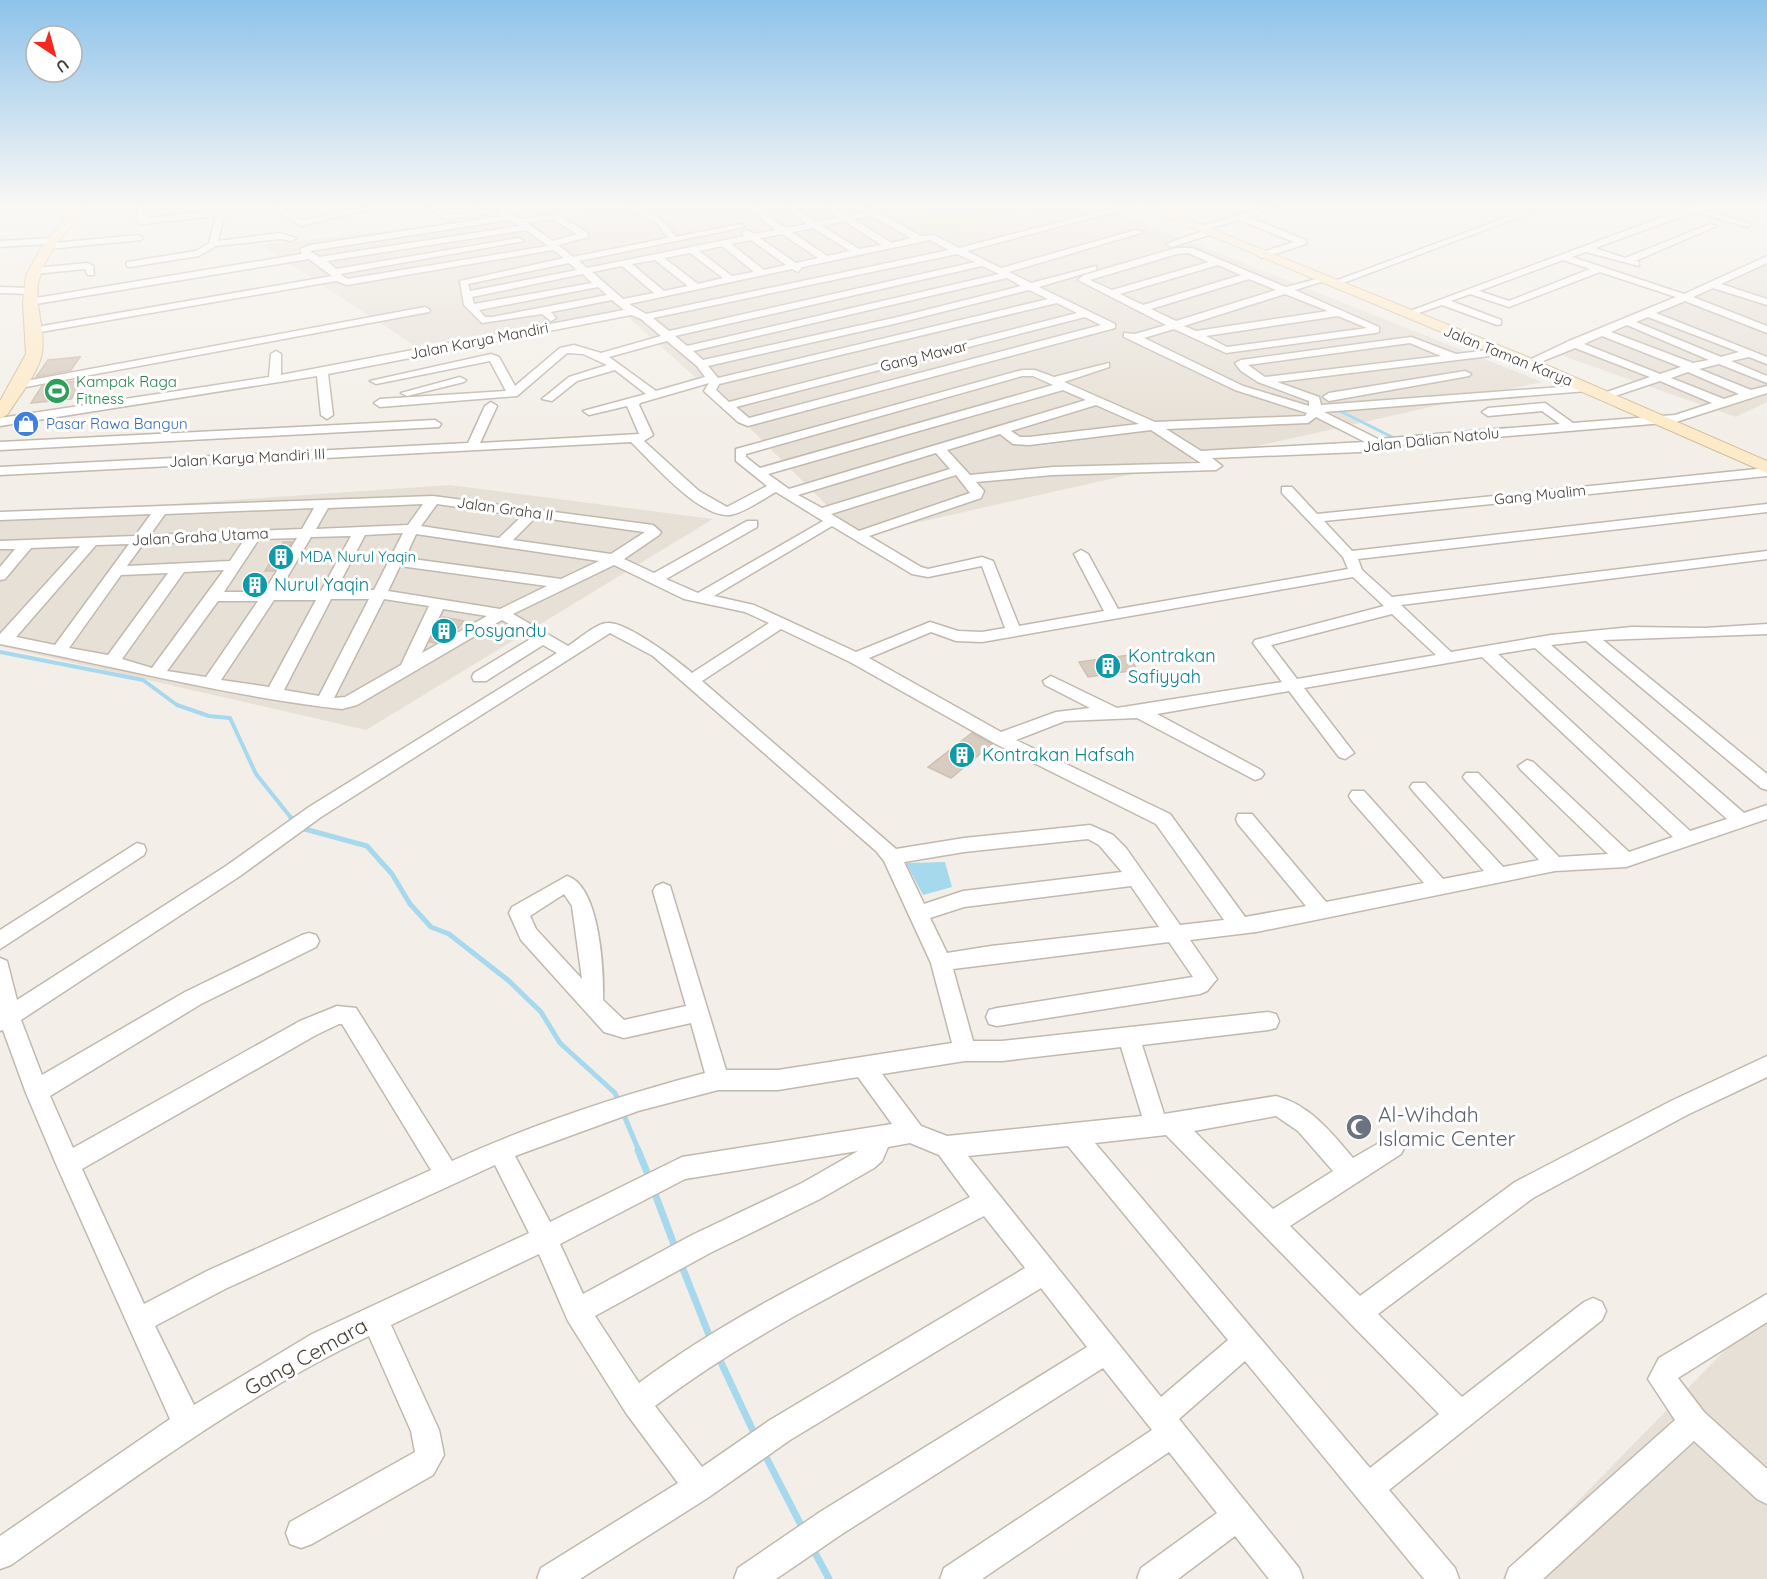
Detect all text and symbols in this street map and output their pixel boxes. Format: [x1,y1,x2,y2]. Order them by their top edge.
north arrow [24,24,84,84]
text: U [52,55,73,78]
street label: Jalan Karya Mandiri [408,318,550,363]
street label: Jalan Taman Karya [1441,321,1576,390]
street label: Gang Mawar [878,335,970,376]
place label: Kampak Raga Fitness [76,372,177,408]
sports icon: Kampak Raga Fitness [42,376,72,406]
shop icon: Pasar Rawa Bangun [11,409,41,439]
place label: Pasar Rawa Bangun [46,414,188,433]
street label: Jalan Dalian Natolu [1362,423,1500,456]
street label: Jalan Karya Mandiri III [168,444,326,471]
street label: Gang Mualim [1493,480,1587,509]
street label: Jalan Graha II [456,492,555,525]
street label: Jalan Graha Utama [131,523,269,550]
building icon: MDA Nurul Yaqin [266,542,296,572]
place label: MDA Nurul Yaqin [300,547,416,566]
building icon: Nurul Yaqin [240,570,270,600]
place label: Nurul Yaqin [274,573,369,596]
building icon: Posyandu [429,616,459,646]
place label: Posyandu [464,619,547,642]
place label: Kontrakan Safiyyah [1128,644,1216,688]
building icon: Kontrakan Safiyyah [1093,651,1123,681]
building icon: Kontrakan Hafsah [947,740,977,770]
place label: Kontrakan Hafsah [982,743,1135,766]
place label: Al-Wihdah Islamic Center [1378,1101,1516,1151]
mosque icon: Al-Wihdah Islamic Center [1344,1112,1374,1142]
street label: Gang Cemara [239,1312,372,1401]

